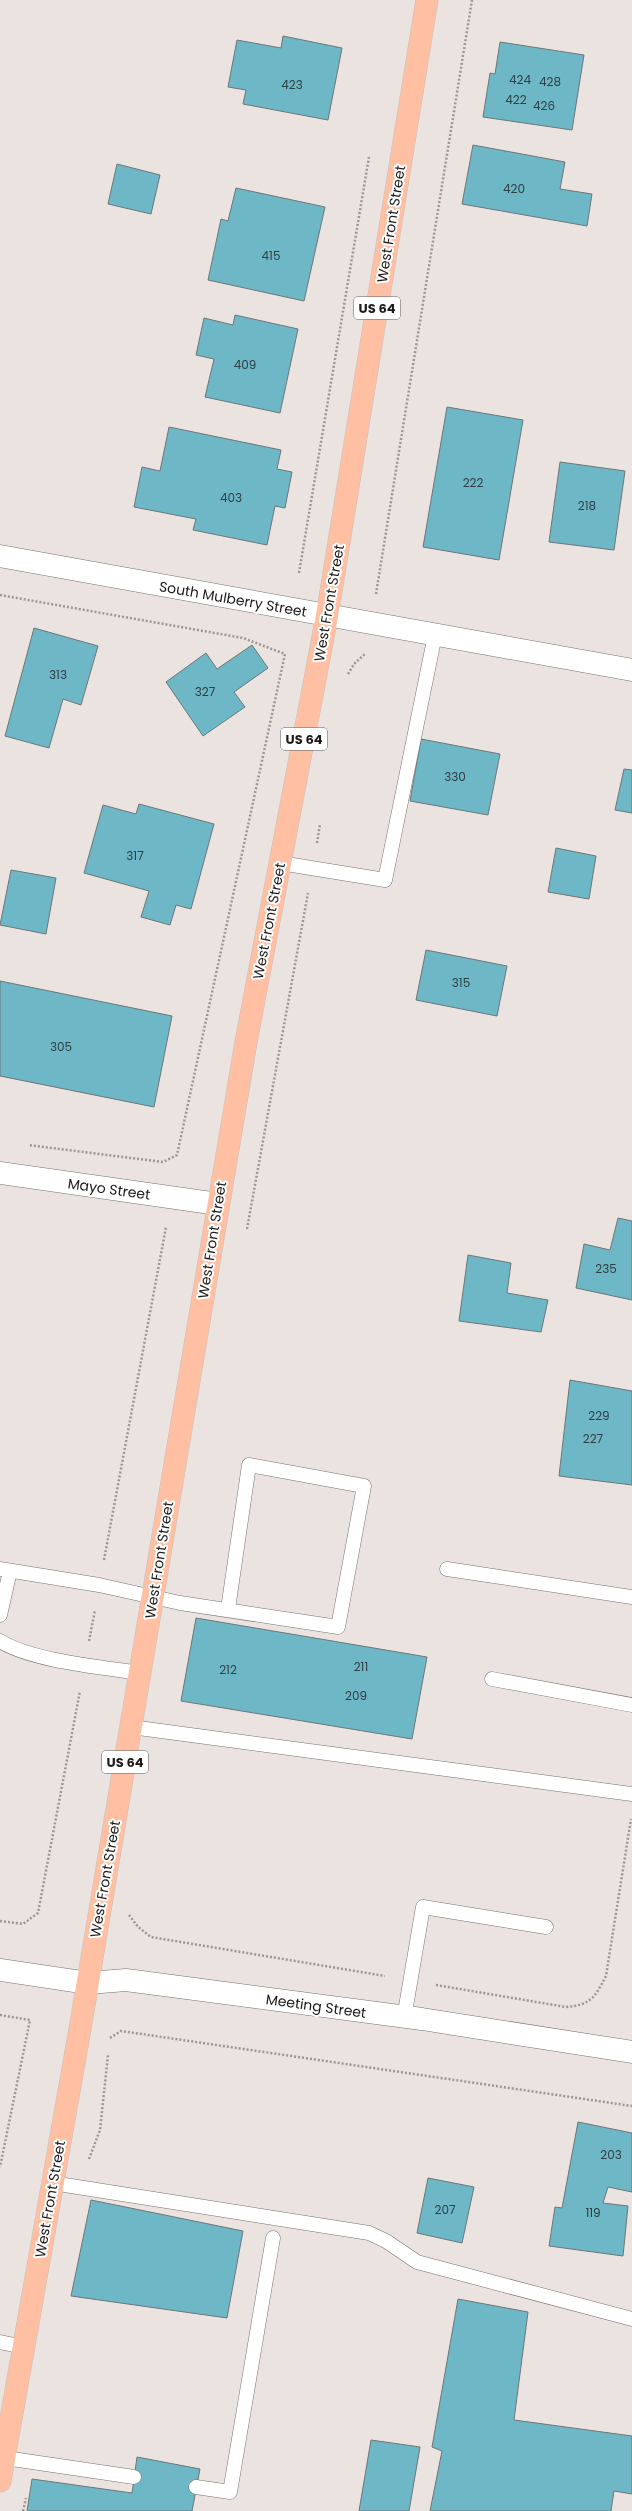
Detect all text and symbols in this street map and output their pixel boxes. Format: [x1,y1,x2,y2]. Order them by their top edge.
house number: 424 [509,71,531,88]
house number: 428 [539,73,561,90]
house number: 423 [281,76,303,93]
house number: 422 [505,91,527,108]
house number: 426 [533,97,555,114]
street label: West Front Street [372,164,410,284]
house number: 420 [503,180,525,197]
house number: 415 [262,247,280,264]
road number: US 64 [354,297,400,319]
house number: 409 [234,356,256,373]
house number: 222 [463,474,483,491]
house number: 403 [220,489,242,506]
house number: 218 [578,497,596,514]
street label: West Front Street [309,543,349,663]
street label: South Mulberry Street [158,576,308,622]
house number: 313 [49,666,67,683]
house number: 327 [195,683,216,700]
road number: US 64 [281,728,327,750]
house number: 330 [444,768,466,785]
house number: 317 [126,847,144,864]
street label: West Front Street [248,861,290,981]
house number: 315 [452,974,470,991]
house number: 305 [50,1038,72,1055]
street label: Mayo Street [66,1173,152,1205]
street label: West Front Street [193,1180,231,1300]
house number: 235 [595,1260,617,1277]
house number: 229 [588,1407,610,1424]
house number: 227 [583,1430,604,1447]
street label: West Front Street [140,1500,178,1620]
house number: 211 [354,1658,368,1675]
house number: 212 [219,1661,237,1678]
house number: 209 [345,1687,367,1704]
road number: US 64 [102,1751,148,1773]
street label: West Front Street [85,1819,125,1939]
street label: Meeting Street [265,1989,367,2023]
street label: West Front Street [30,2139,70,2259]
house number: 203 [600,2146,622,2163]
house number: 207 [435,2201,456,2218]
house number: 119 [585,2204,601,2221]

